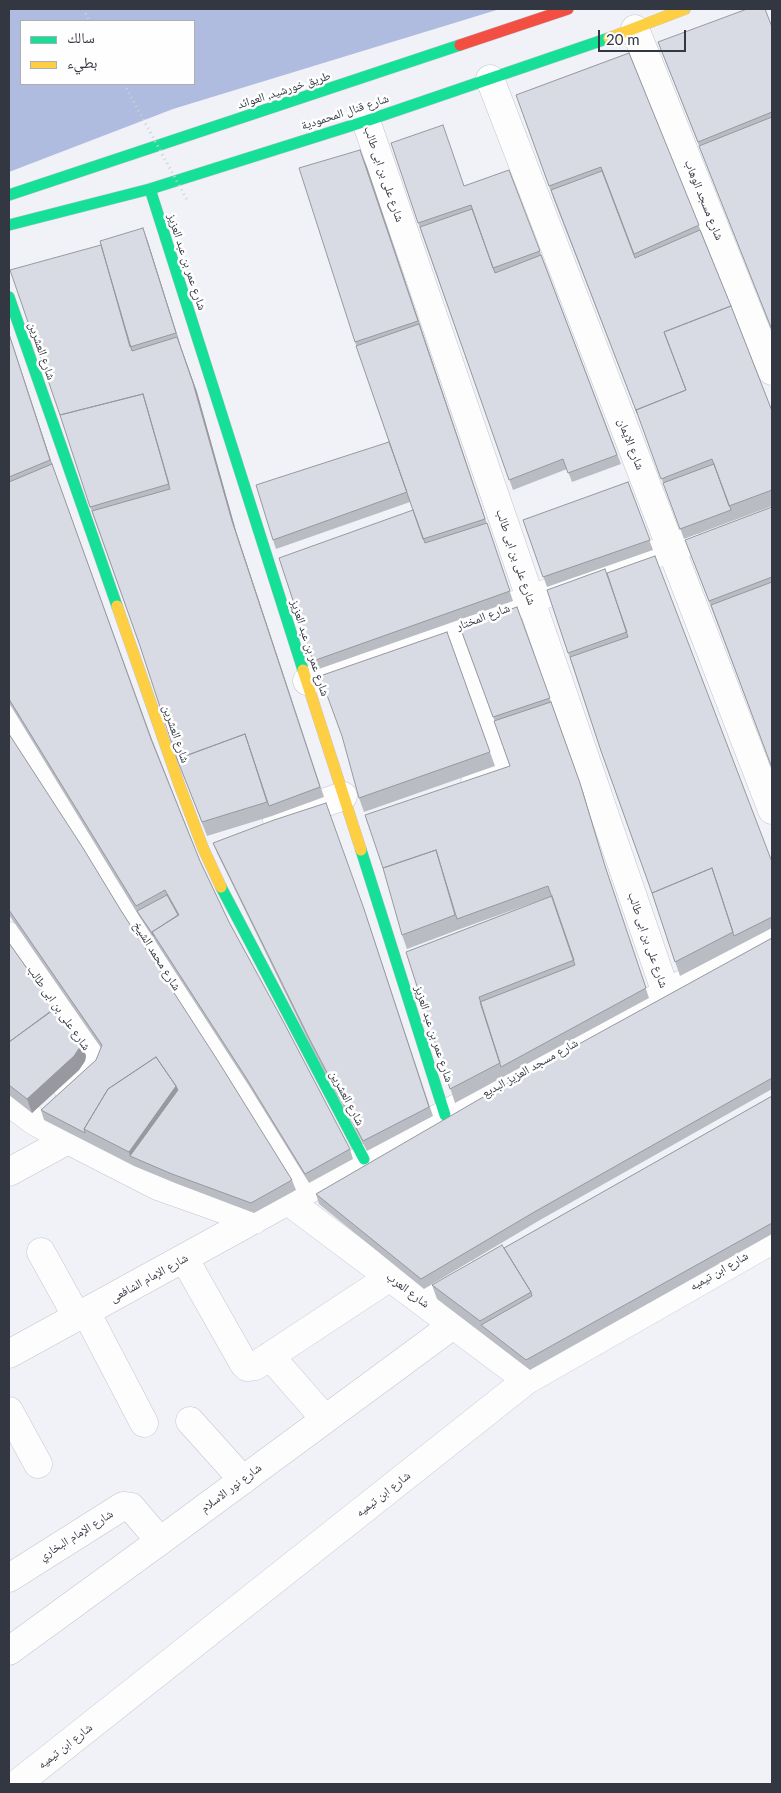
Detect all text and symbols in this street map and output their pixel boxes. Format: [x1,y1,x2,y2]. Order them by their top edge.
legend [20,20,195,85]
scale bar [601,20,688,52]
text: سالك [67,28,95,46]
text: 20 m [606,30,640,48]
text: بطيء [67,53,97,71]
street label: طريق خورشيد, العوائد [236,68,332,112]
street label: شارع قنال المحمودية [299,91,391,133]
street label: شارع على بن ابى طالب [361,124,407,224]
street label: شارع مسجد الوهاب [681,158,727,242]
street label: شارع عمر بن عبد العزيز [165,212,209,312]
street label: شارع العشرين [25,320,59,382]
street label: شارع الايمان [615,416,647,472]
street label: شارع على بن ابى طالب [493,507,539,607]
street label: شارع عمر بن عبد العزيز [288,598,332,698]
street label: شارع المختار [454,601,512,633]
street label: شارع العشرين [159,703,193,765]
street label: شارع على بن ابى طالب [625,890,671,990]
street label: شارع محمد الشيخ [130,919,184,993]
street label: شارع على بن ابى طالب [24,963,94,1053]
street label: شارع عمر بن عبد العزيز [412,984,456,1084]
street label: شارع مسجد العزيز البديع [479,1036,581,1100]
street label: شارع العشرين [327,1068,367,1128]
street label: شارع ابن تيميه [687,1248,751,1294]
street label: شارع الإمام الشافعى [107,1251,191,1305]
street label: شارع العرب [384,1269,432,1311]
street label: شارع نور الاسلام [198,1460,264,1516]
street label: شارع ابن تيميه [353,1468,413,1520]
street label: شارع الإمام البخاري [36,1507,116,1563]
street label: شارع ابن تيميه [35,1720,95,1772]

